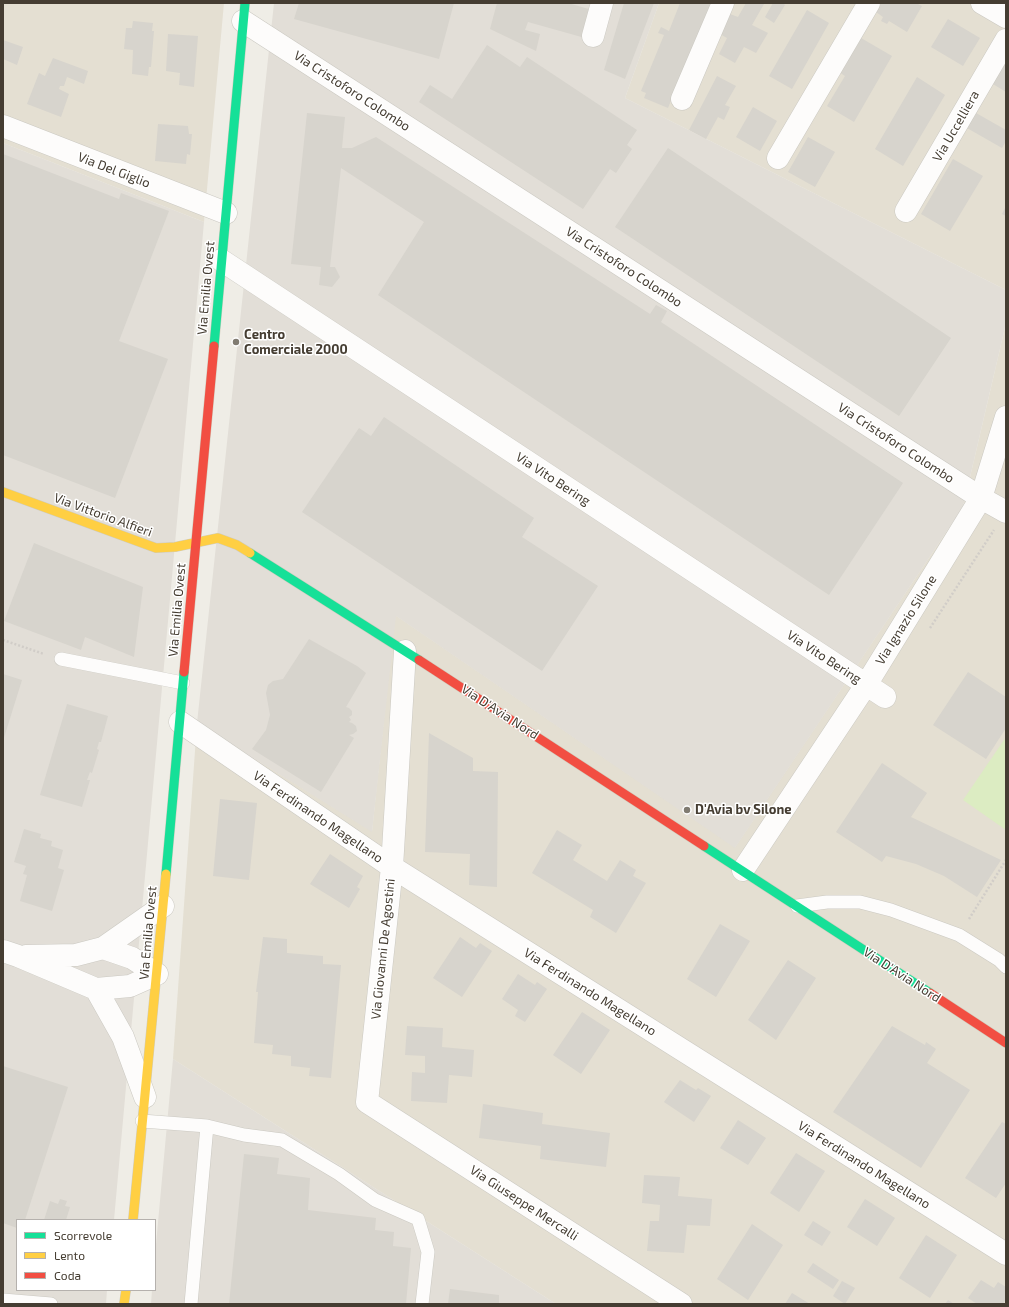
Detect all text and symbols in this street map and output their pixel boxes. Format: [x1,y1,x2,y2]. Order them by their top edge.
street label: Via Cristoforo Colombo [291,47,413,135]
street label: Via Uccelliera [929,88,983,164]
street label: Via Del Giglio [75,149,153,191]
street label: Via Cristoforo Colombo [563,223,685,311]
street label: Via Emilia Ovest [194,240,218,336]
place label: Centro Comerciale 2000 [244,327,348,358]
marker: Centro Comerciale 2000 [231,337,241,347]
street label: Via Cristoforo Colombo [835,399,957,487]
street label: Via Vito Bering [513,449,593,509]
street label: Via Vittorio Alfieri [52,490,154,540]
street label: Via Emilia Ovest [165,562,189,658]
street label: Via Ignazio Silone [872,572,940,668]
street label: Via Vito Bering [784,627,864,687]
street label: Via D'Avia Nord [458,681,542,743]
street label: Via Ferdinando Magellano [250,768,386,866]
place label: D'Avia bv Silone [695,802,792,818]
marker: D'Avia bv Silone [682,805,692,815]
street label: Via Giovanni De Agostini [368,878,398,1020]
street label: Via Emilia Ovest [136,885,160,981]
street label: Via D'Avia Nord [860,944,944,1006]
street label: Via Ferdinando Magellano [521,945,659,1039]
street label: Via Ferdinando Magellano [795,1118,933,1212]
street label: Via Giuseppe Mercalli [467,1162,581,1244]
legend [16,1219,156,1291]
text: Scorrevole [54,1228,112,1242]
text: Lento [54,1248,85,1262]
text: Coda [54,1268,81,1282]

